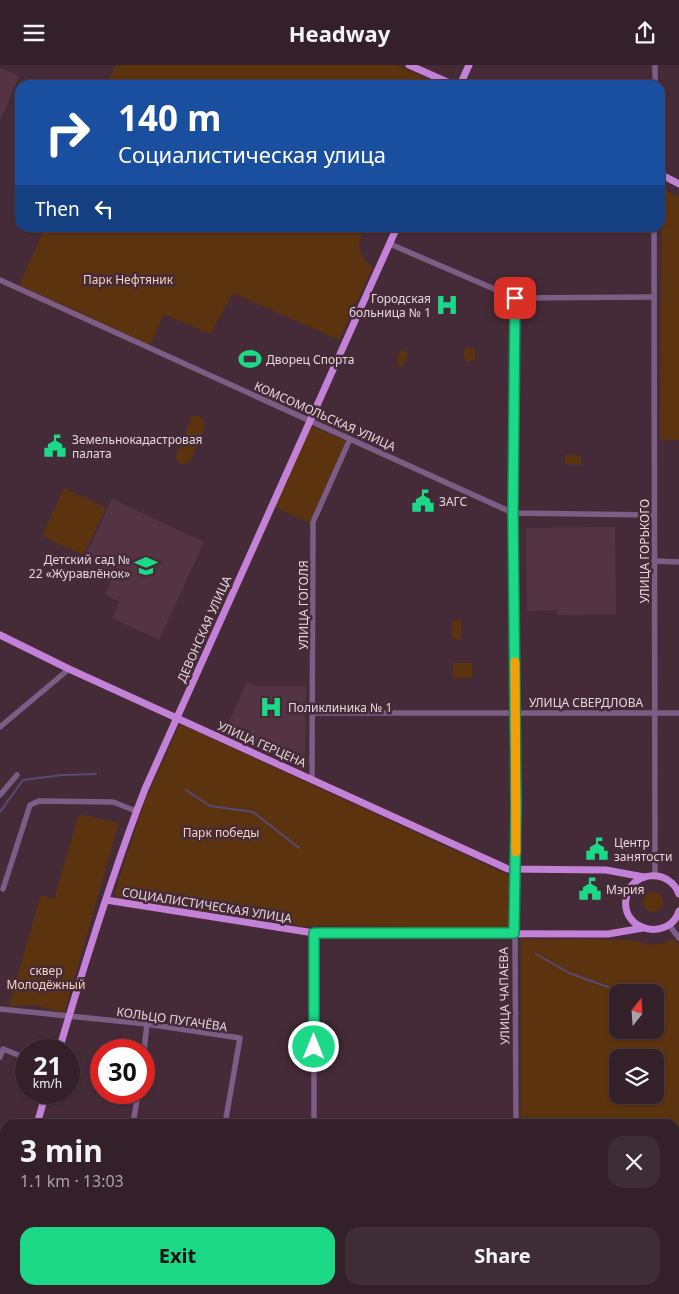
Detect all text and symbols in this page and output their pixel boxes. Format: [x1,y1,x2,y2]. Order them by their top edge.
text: Headway [289,18,390,48]
icon: menu [20,19,48,47]
icon: share [631,19,659,47]
text: 140 m [118,94,221,141]
icon: right [35,100,100,165]
text: Социалистическая улица [118,139,386,169]
icon: left [90,195,118,223]
text: Then [35,196,80,222]
park label: Парк Нефтяник [83,271,174,288]
pin [494,277,536,319]
icon: arrive [501,284,529,312]
place label: Городская больница № 1 [349,290,431,321]
hospital icon: Городская больница № 1 [434,292,460,318]
sports icon: Дворец Спорта [237,346,263,372]
place label: Дворец Спорта [266,351,355,368]
street label: КОМСОМОЛЬСКАЯ УЛИЦА [252,377,399,455]
place label: Земельнокадастровая палата [72,431,203,462]
public building icon: Земельнокадастровая палата [42,433,68,459]
public building icon: ЗАГС [410,488,436,514]
place label: ЗАГС [439,493,467,510]
street label: УЛИЦА ГОРЬКОГО [636,499,653,603]
place label: Детский сад № 22 «Журавлёнок» [29,551,130,582]
school or university icon: Детский сад № 22 «Журавлёнок» [133,553,159,579]
street label: УЛИЦА ГОГОЛЯ [295,560,312,650]
street label: ДЕВОНСКАЯ УЛИЦА [173,573,235,685]
hospital icon: Поликлиника № 1 [258,694,284,720]
street label: УЛИЦА СВЕРДЛОВА [529,694,643,711]
place label: Поликлиника № 1 [288,699,392,716]
street label: УЛИЦА ГЕРЦЕНА [215,717,309,771]
park label: Парк победы [183,824,259,841]
place label: Центр занятости [614,834,672,865]
public building icon: Центр занятости [584,836,610,862]
public building icon: Мэрия [577,876,603,902]
place label: Мэрия [606,881,644,898]
street label: СОЦИАЛИСТИЧЕСКАЯ УЛИЦА [121,883,293,927]
street label: УЛИЦА ЧАПАЕВА [495,947,513,1045]
park label: сквер Молодёжный [7,962,85,993]
north arrow [609,984,664,1039]
map controls [609,984,664,1104]
street label: КОЛЬЦО ПУГАЧЁВА [116,1003,229,1035]
position arrow [287,1020,339,1072]
speed limit sign: 30 [90,1039,155,1104]
text: 21 [33,1048,62,1082]
button: layers [609,1049,664,1104]
text: km/h [33,1075,62,1092]
text: 3 min [20,1130,103,1171]
button: close [608,1136,660,1188]
text: 1.1 km · 13:03 [20,1170,124,1192]
button: Exit [20,1227,335,1285]
button: Share [345,1227,660,1285]

